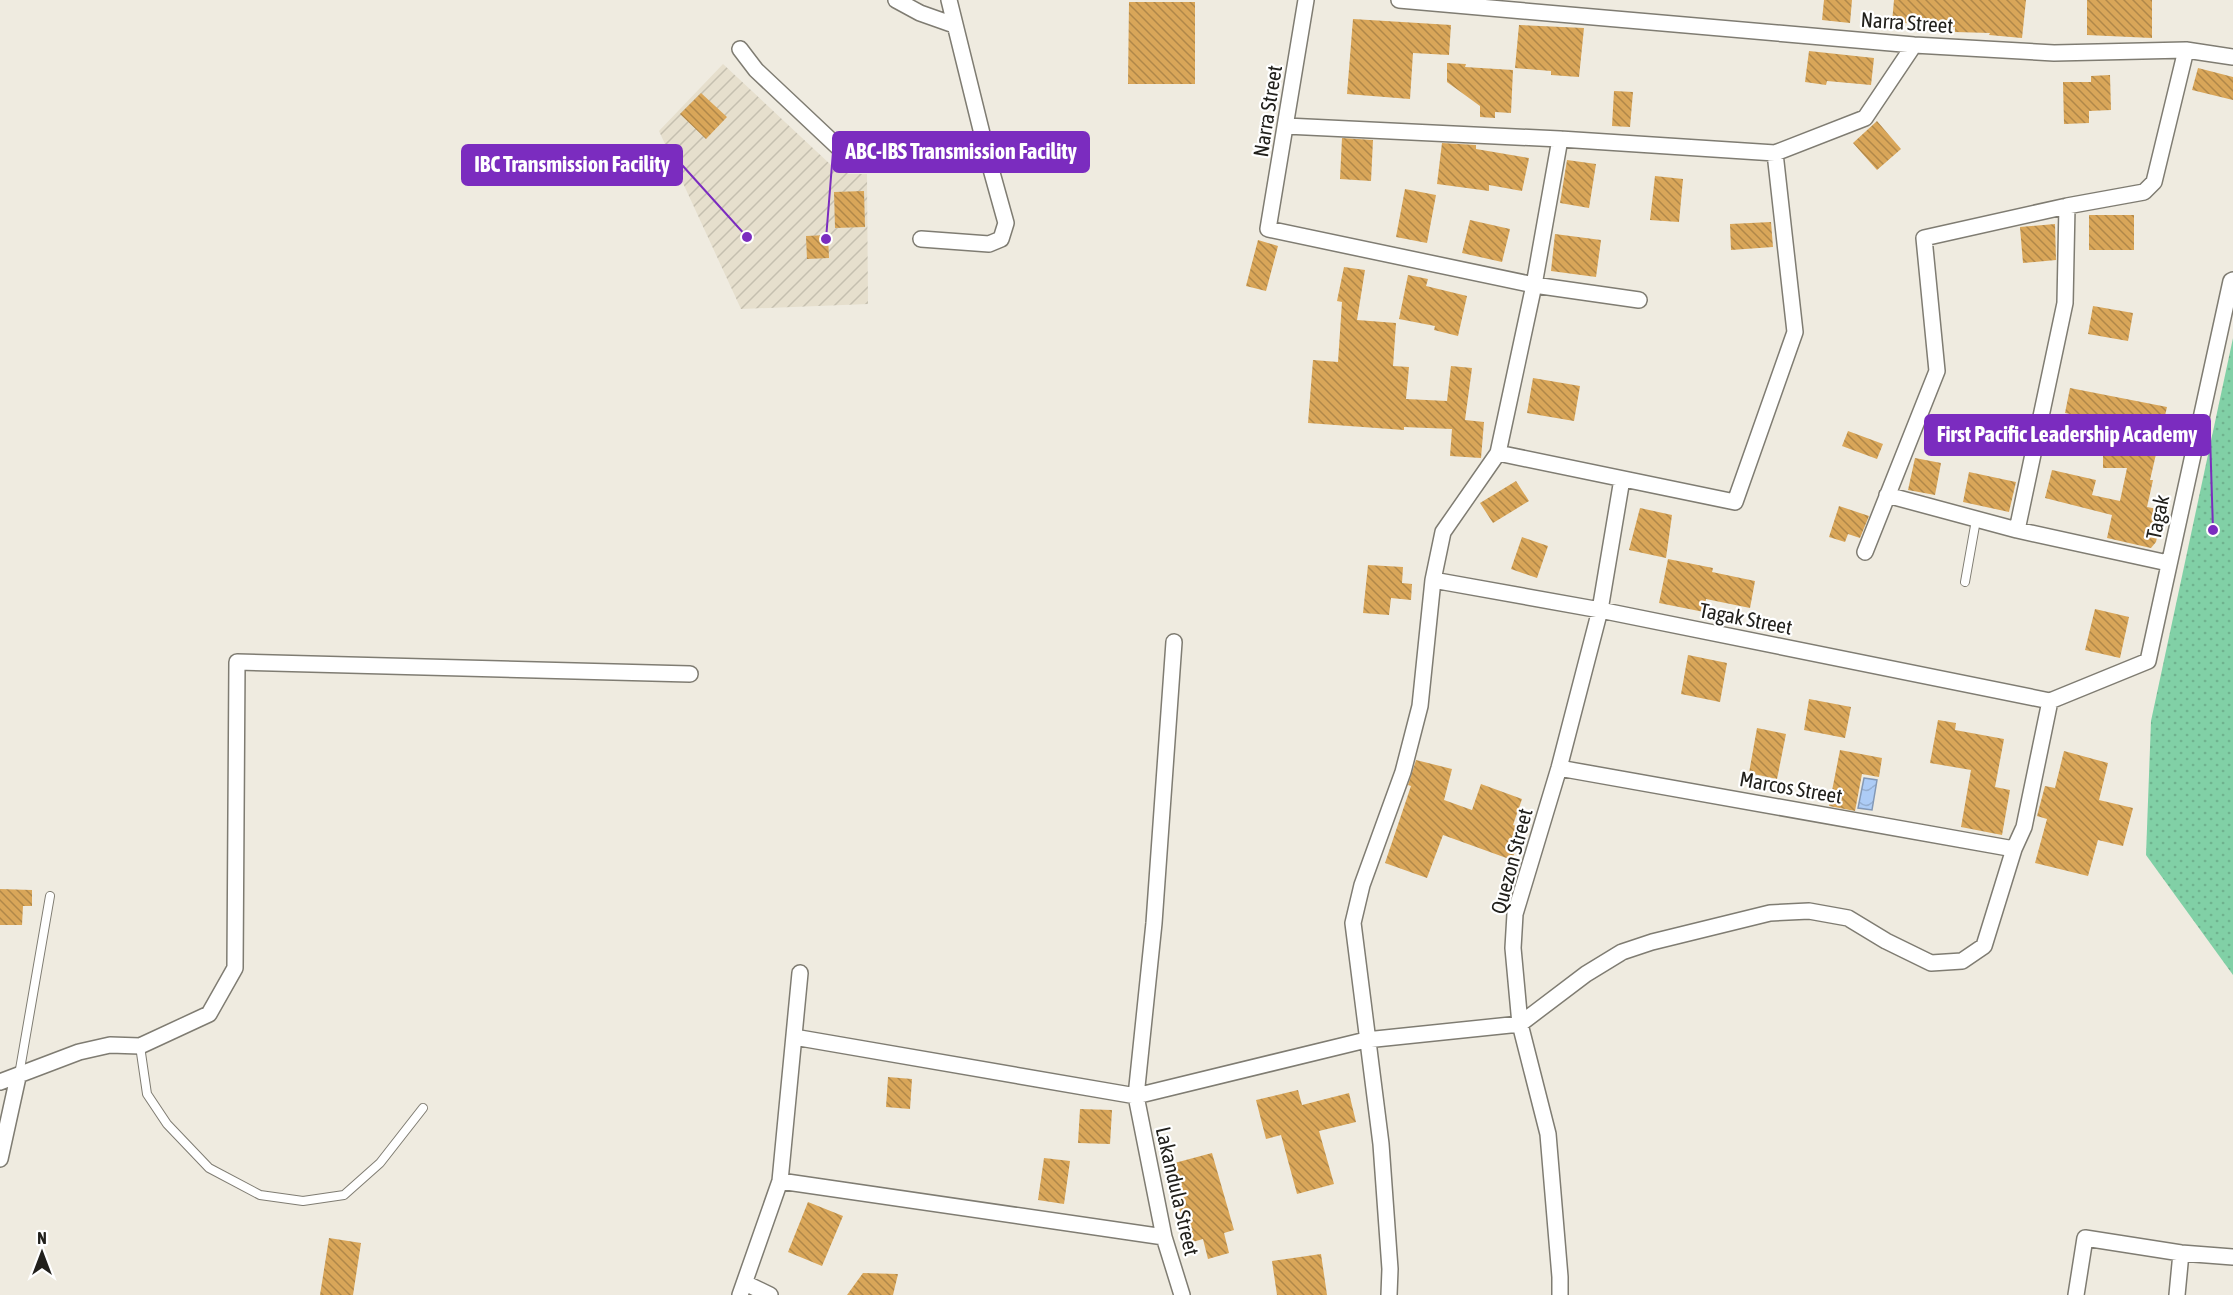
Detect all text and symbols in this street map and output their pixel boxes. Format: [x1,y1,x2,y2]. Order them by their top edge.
street label: Narra Street [1860,7,1954,37]
street label: Narra Street [1248,63,1286,159]
callout: ABC-IBS Transmission Facility [833,132,1089,172]
text: ABC-IBS Transmission Facility [844,138,1077,164]
callout: IBC Transmission Facility [462,145,682,185]
text: IBC Transmission Facility [474,151,670,177]
callout: First Pacific Leadership Academy [1925,415,2210,455]
text: First Pacific Leadership Academy [1937,421,2197,447]
street label: Tagak [2141,492,2173,542]
street label: Tagak Street [1698,597,1794,639]
street label: Marcos Street [1738,766,1844,808]
street label: Quezon Street [1485,806,1537,916]
street label: Lakandula Street [1152,1124,1204,1258]
north arrow [12,1223,72,1283]
text: N [37,1229,47,1247]

